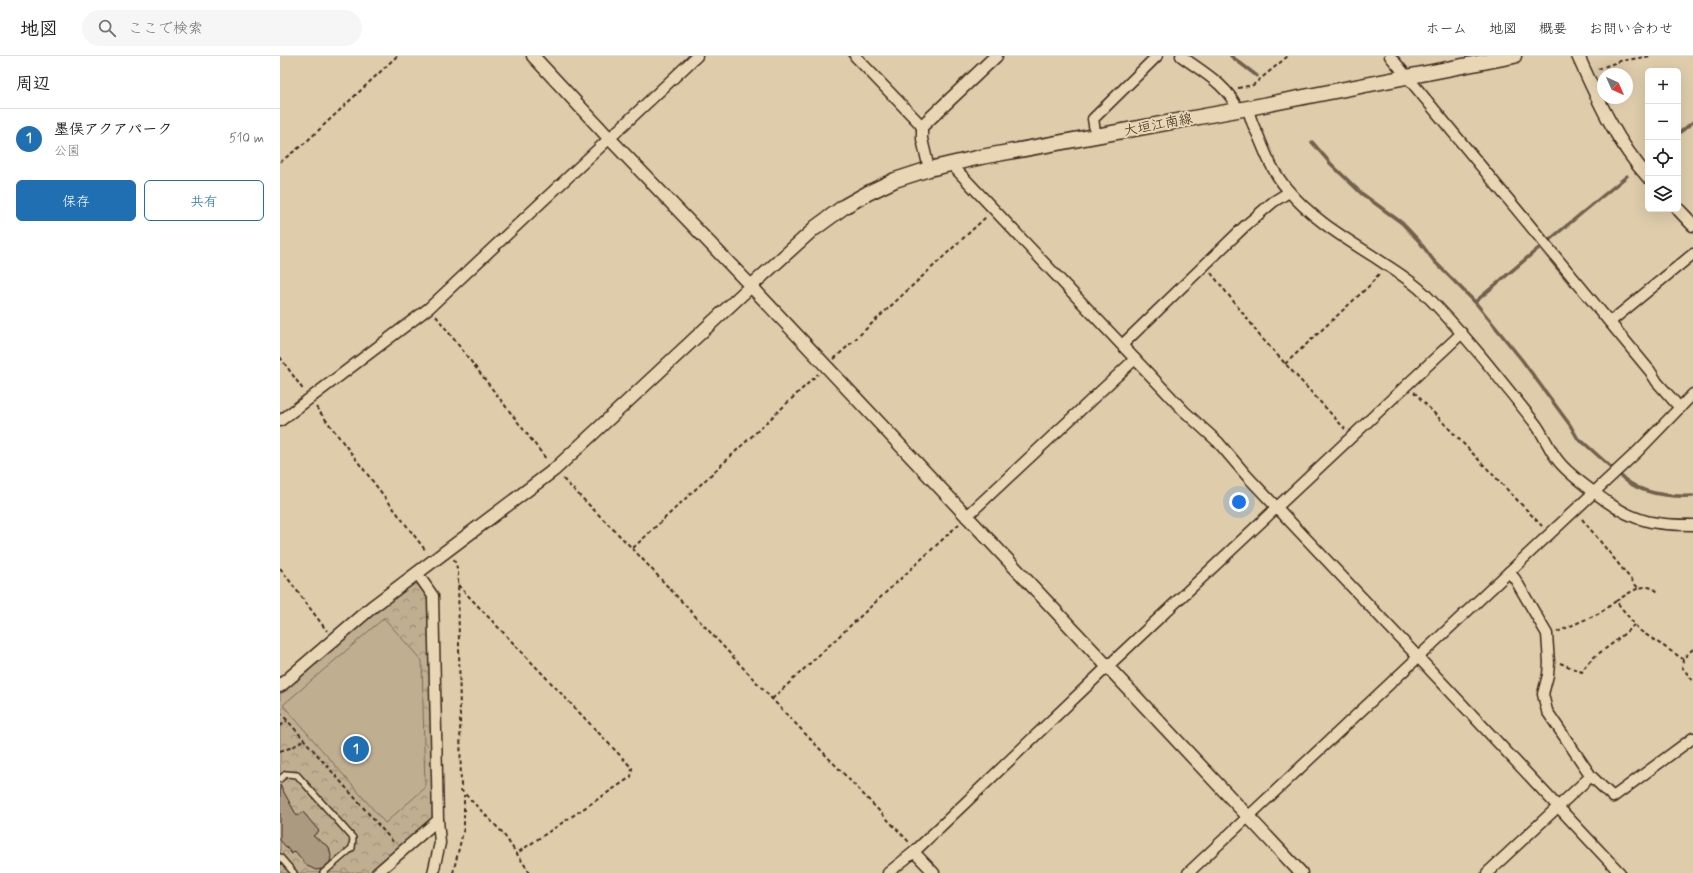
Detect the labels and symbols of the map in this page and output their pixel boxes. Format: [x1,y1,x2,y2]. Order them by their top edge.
north arrow [1597,68,1633,104]
street label: 大垣江南線 [1122,109,1194,141]
your location [1229,492,1249,512]
pin: 1 [343,734,369,764]

